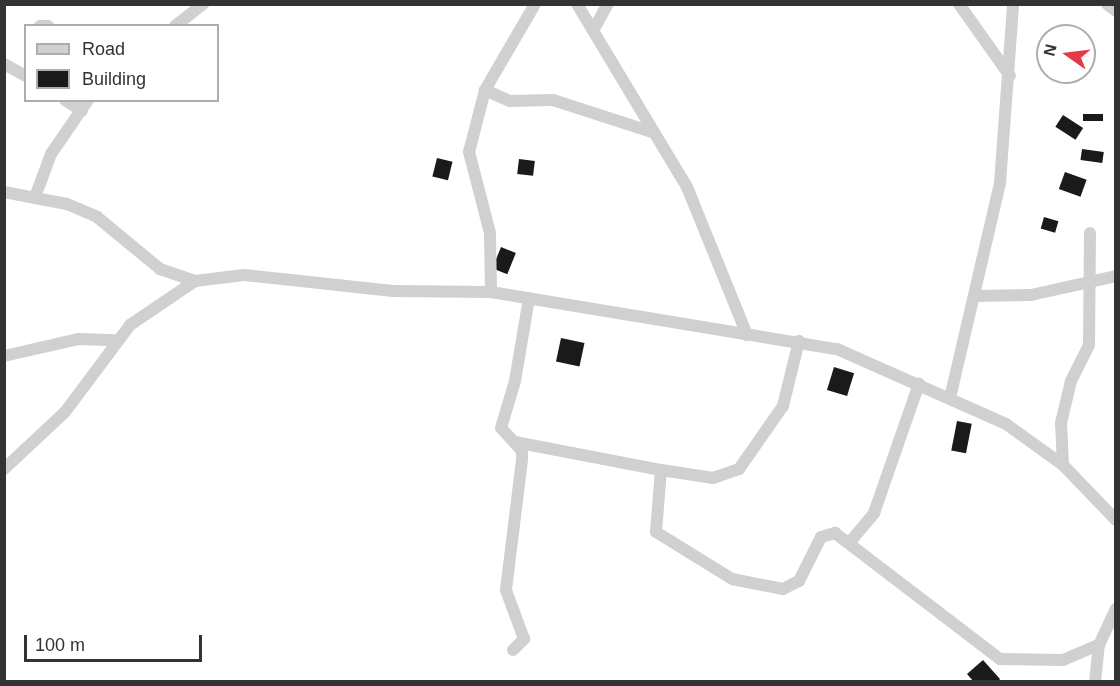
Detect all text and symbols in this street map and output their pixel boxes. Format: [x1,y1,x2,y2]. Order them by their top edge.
legend [24,24,219,102]
north arrow [1036,24,1096,84]
text: Road [82,39,125,59]
text: N [1040,42,1060,58]
text: Building [82,69,146,89]
scale bar [27,623,206,661]
text: 100 m [35,635,85,655]

